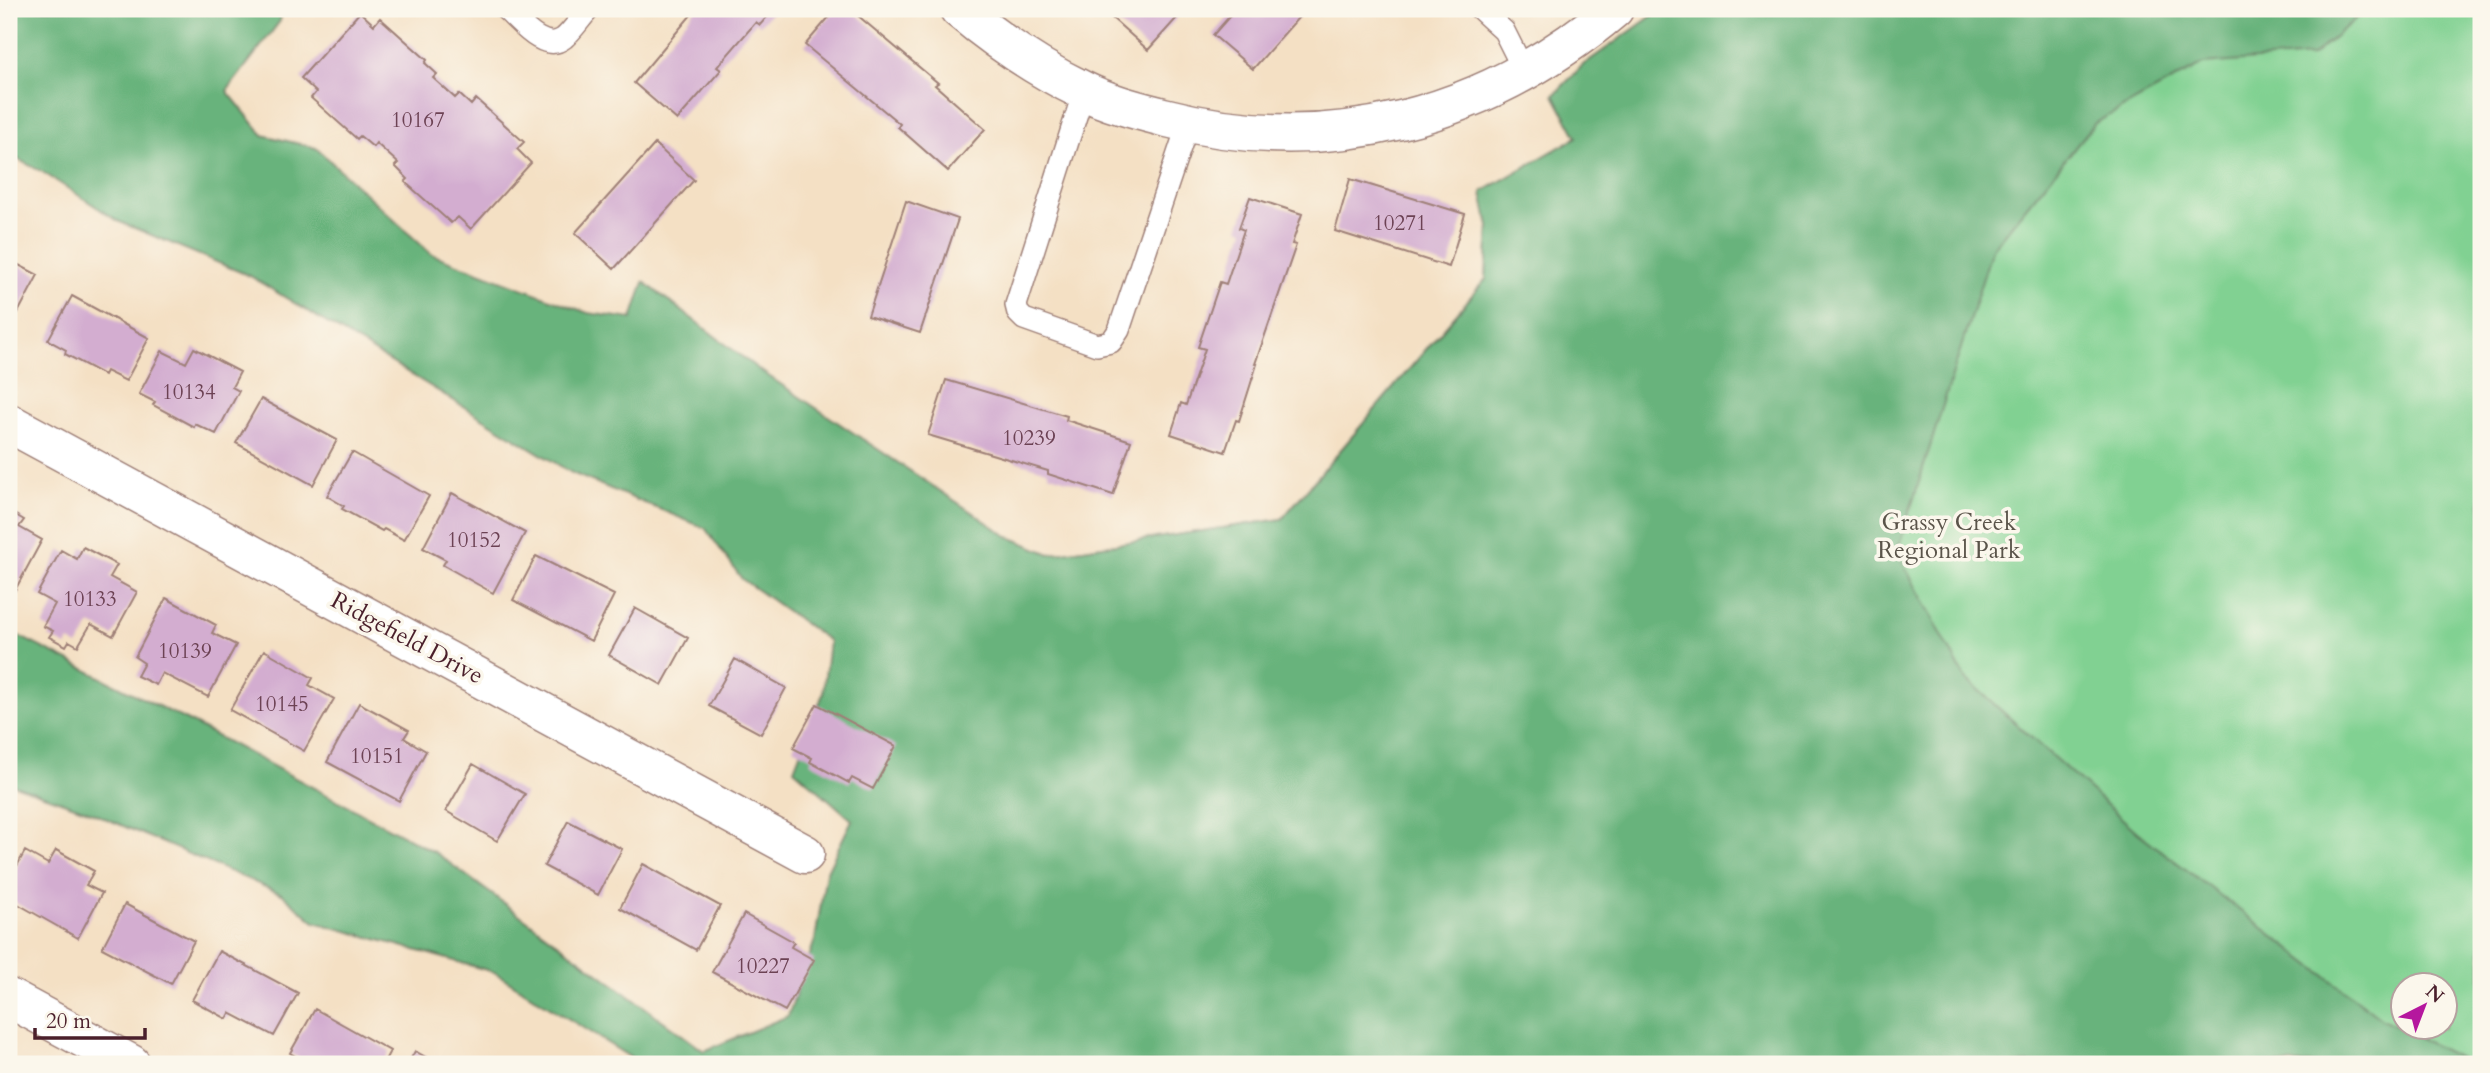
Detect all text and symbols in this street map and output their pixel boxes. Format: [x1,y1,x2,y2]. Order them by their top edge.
house number: 10167 [391,106,445,135]
house number: 10271 [1373,209,1427,238]
house number: 10134 [162,378,216,407]
house number: 10239 [1002,424,1056,453]
park label: Grassy Creek Regional Park [1877,506,2021,567]
house number: 10152 [447,526,501,555]
street label: Ridgefield Drive [325,584,489,692]
house number: 10133 [63,585,117,614]
house number: 10139 [158,637,212,666]
house number: 10145 [255,690,309,719]
house number: 10151 [350,742,404,771]
house number: 10227 [736,952,790,981]
north arrow [2388,972,2458,1042]
text: N [2420,979,2450,1010]
scale bar [35,996,145,1040]
text: 20 m [46,1007,91,1036]

